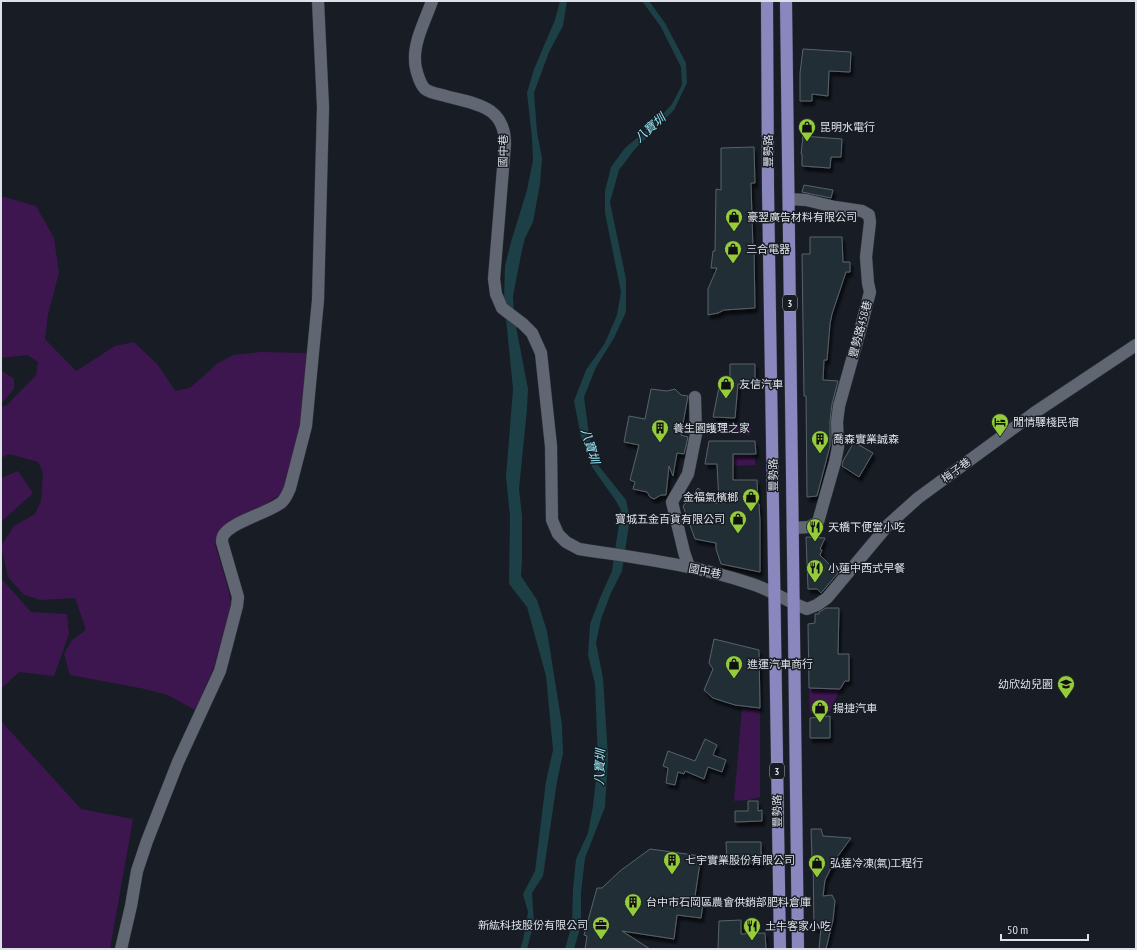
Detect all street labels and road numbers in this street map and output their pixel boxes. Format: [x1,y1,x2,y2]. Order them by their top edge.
street label: 國中巷 [496,134,510,168]
street label: 豐勢路 [761,135,775,168]
road number: 3 [783,295,797,311]
street label: 豐勢路458巷 [846,299,874,359]
street label: 梅子巷 [939,455,973,485]
street label: 豐勢路 [766,458,780,492]
street label: 國中巷 [687,561,723,581]
road number: 3 [770,763,784,779]
street label: 豐勢路 [770,794,784,828]

